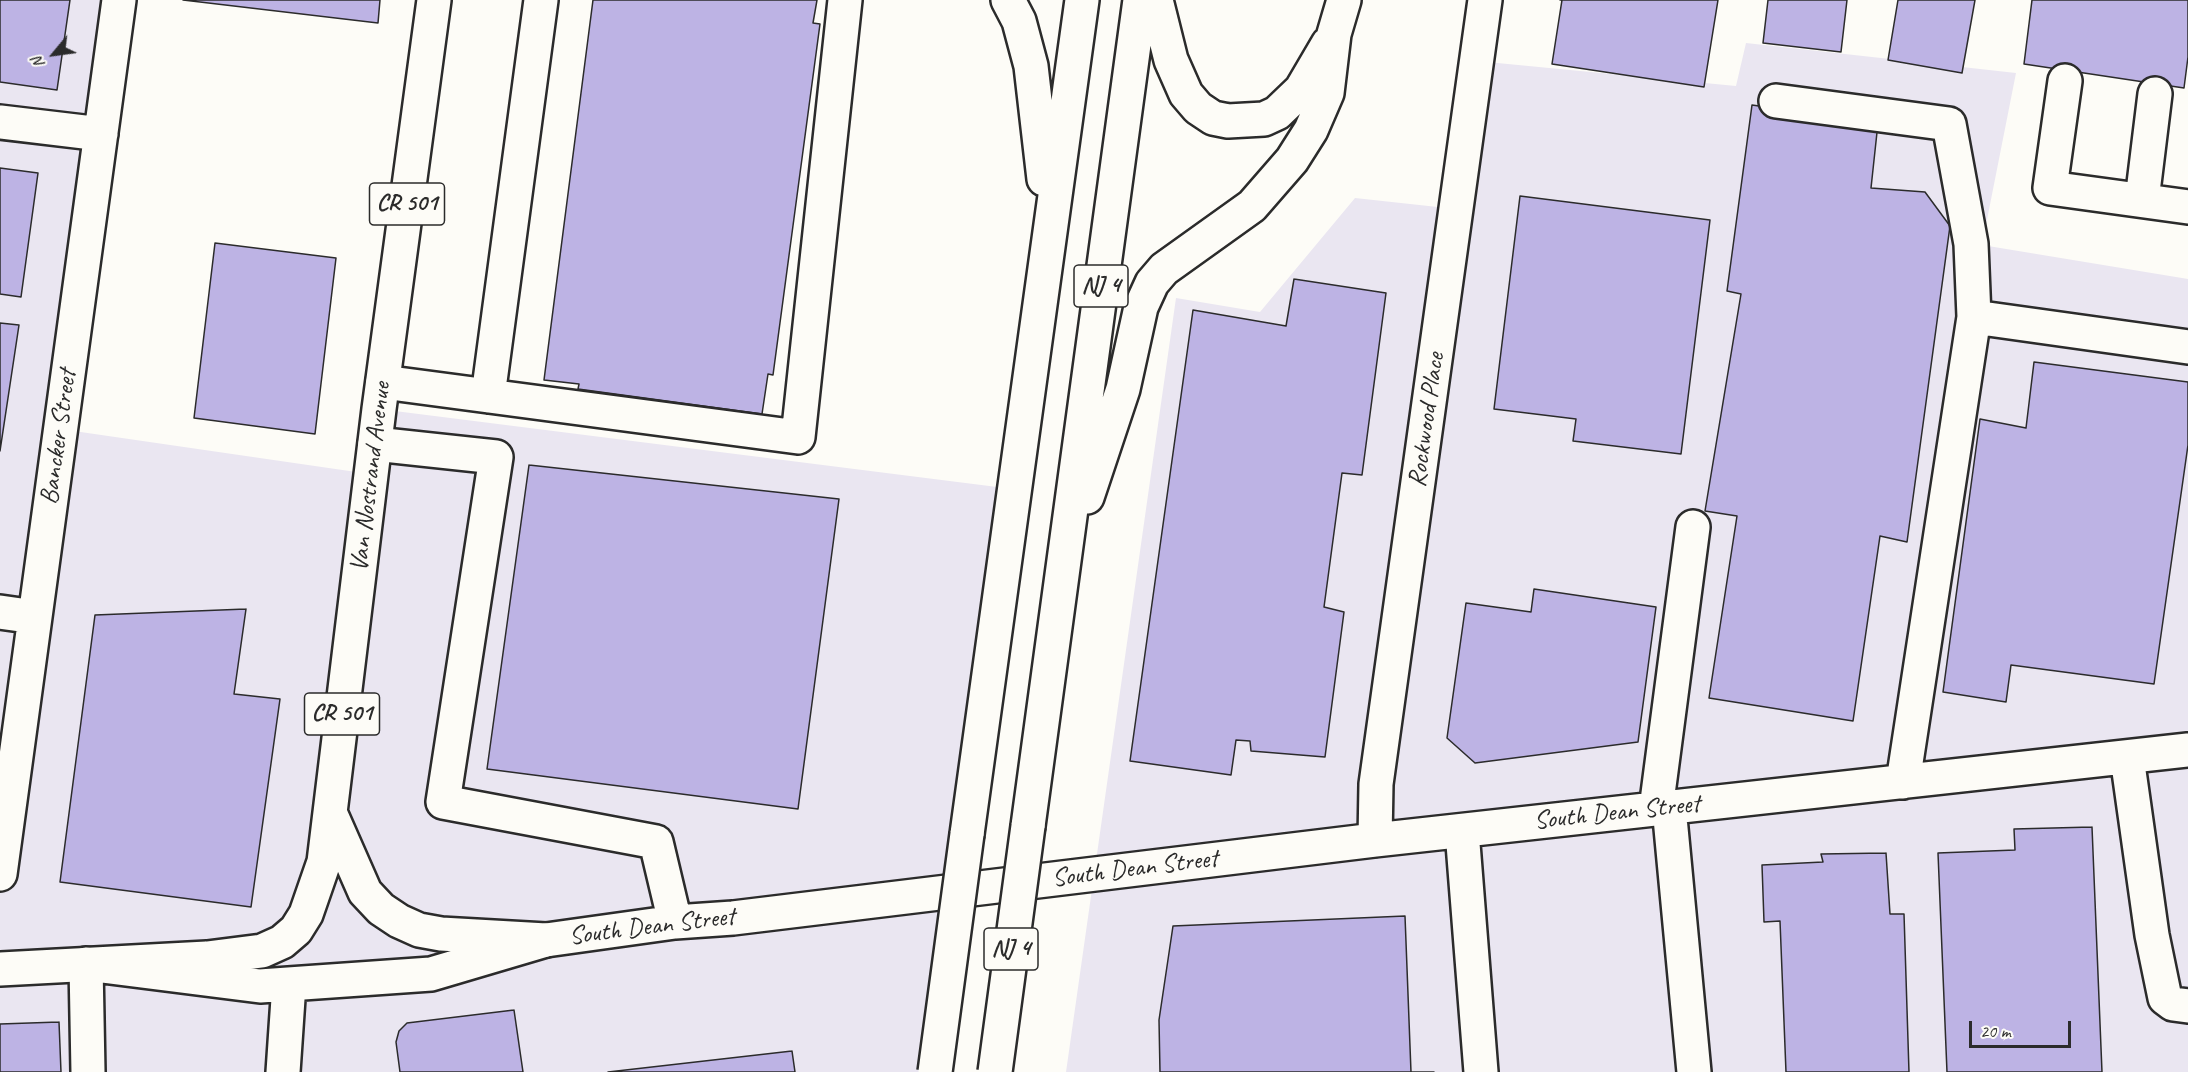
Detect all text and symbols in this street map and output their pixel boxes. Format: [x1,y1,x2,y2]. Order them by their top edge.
north arrow [24,24,84,84]
text: N [27,54,49,72]
road number: CR 501 [370,183,444,225]
road number: NJ 4 [1074,265,1128,307]
street label: Rockwood Place [1402,351,1452,489]
street label: Bancker Street [34,368,84,506]
street label: Van Nostrand Avenue [344,380,398,574]
road number: CR 501 [304,693,380,735]
street label: South Dean Street [1532,789,1702,837]
street label: South Dean Street [1050,843,1220,895]
street label: South Dean Street [567,901,737,953]
road number: NJ 4 [984,928,1038,970]
scale bar [1972,1009,2074,1047]
text: 20 m [1980,1020,2011,1042]

